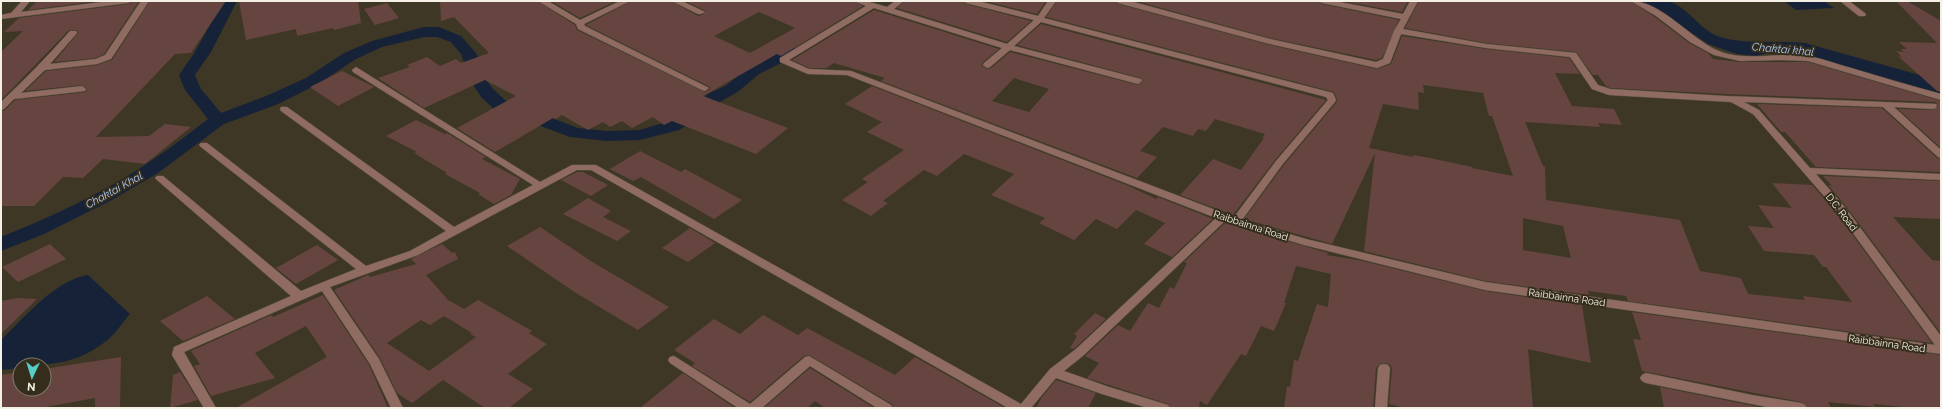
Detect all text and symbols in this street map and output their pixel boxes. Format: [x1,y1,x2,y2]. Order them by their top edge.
water label: Chaktai khal [1751,40,1815,59]
water label: Chaktai Khal [83,169,145,211]
street label: D.C. Road [1824,192,1859,233]
street label: Raibbainna Road [1212,208,1289,243]
street label: Raibbainna Road [1528,287,1606,308]
street label: Raibbainna Road [1848,333,1926,354]
north arrow [12,357,52,397]
text: N [27,380,36,393]

